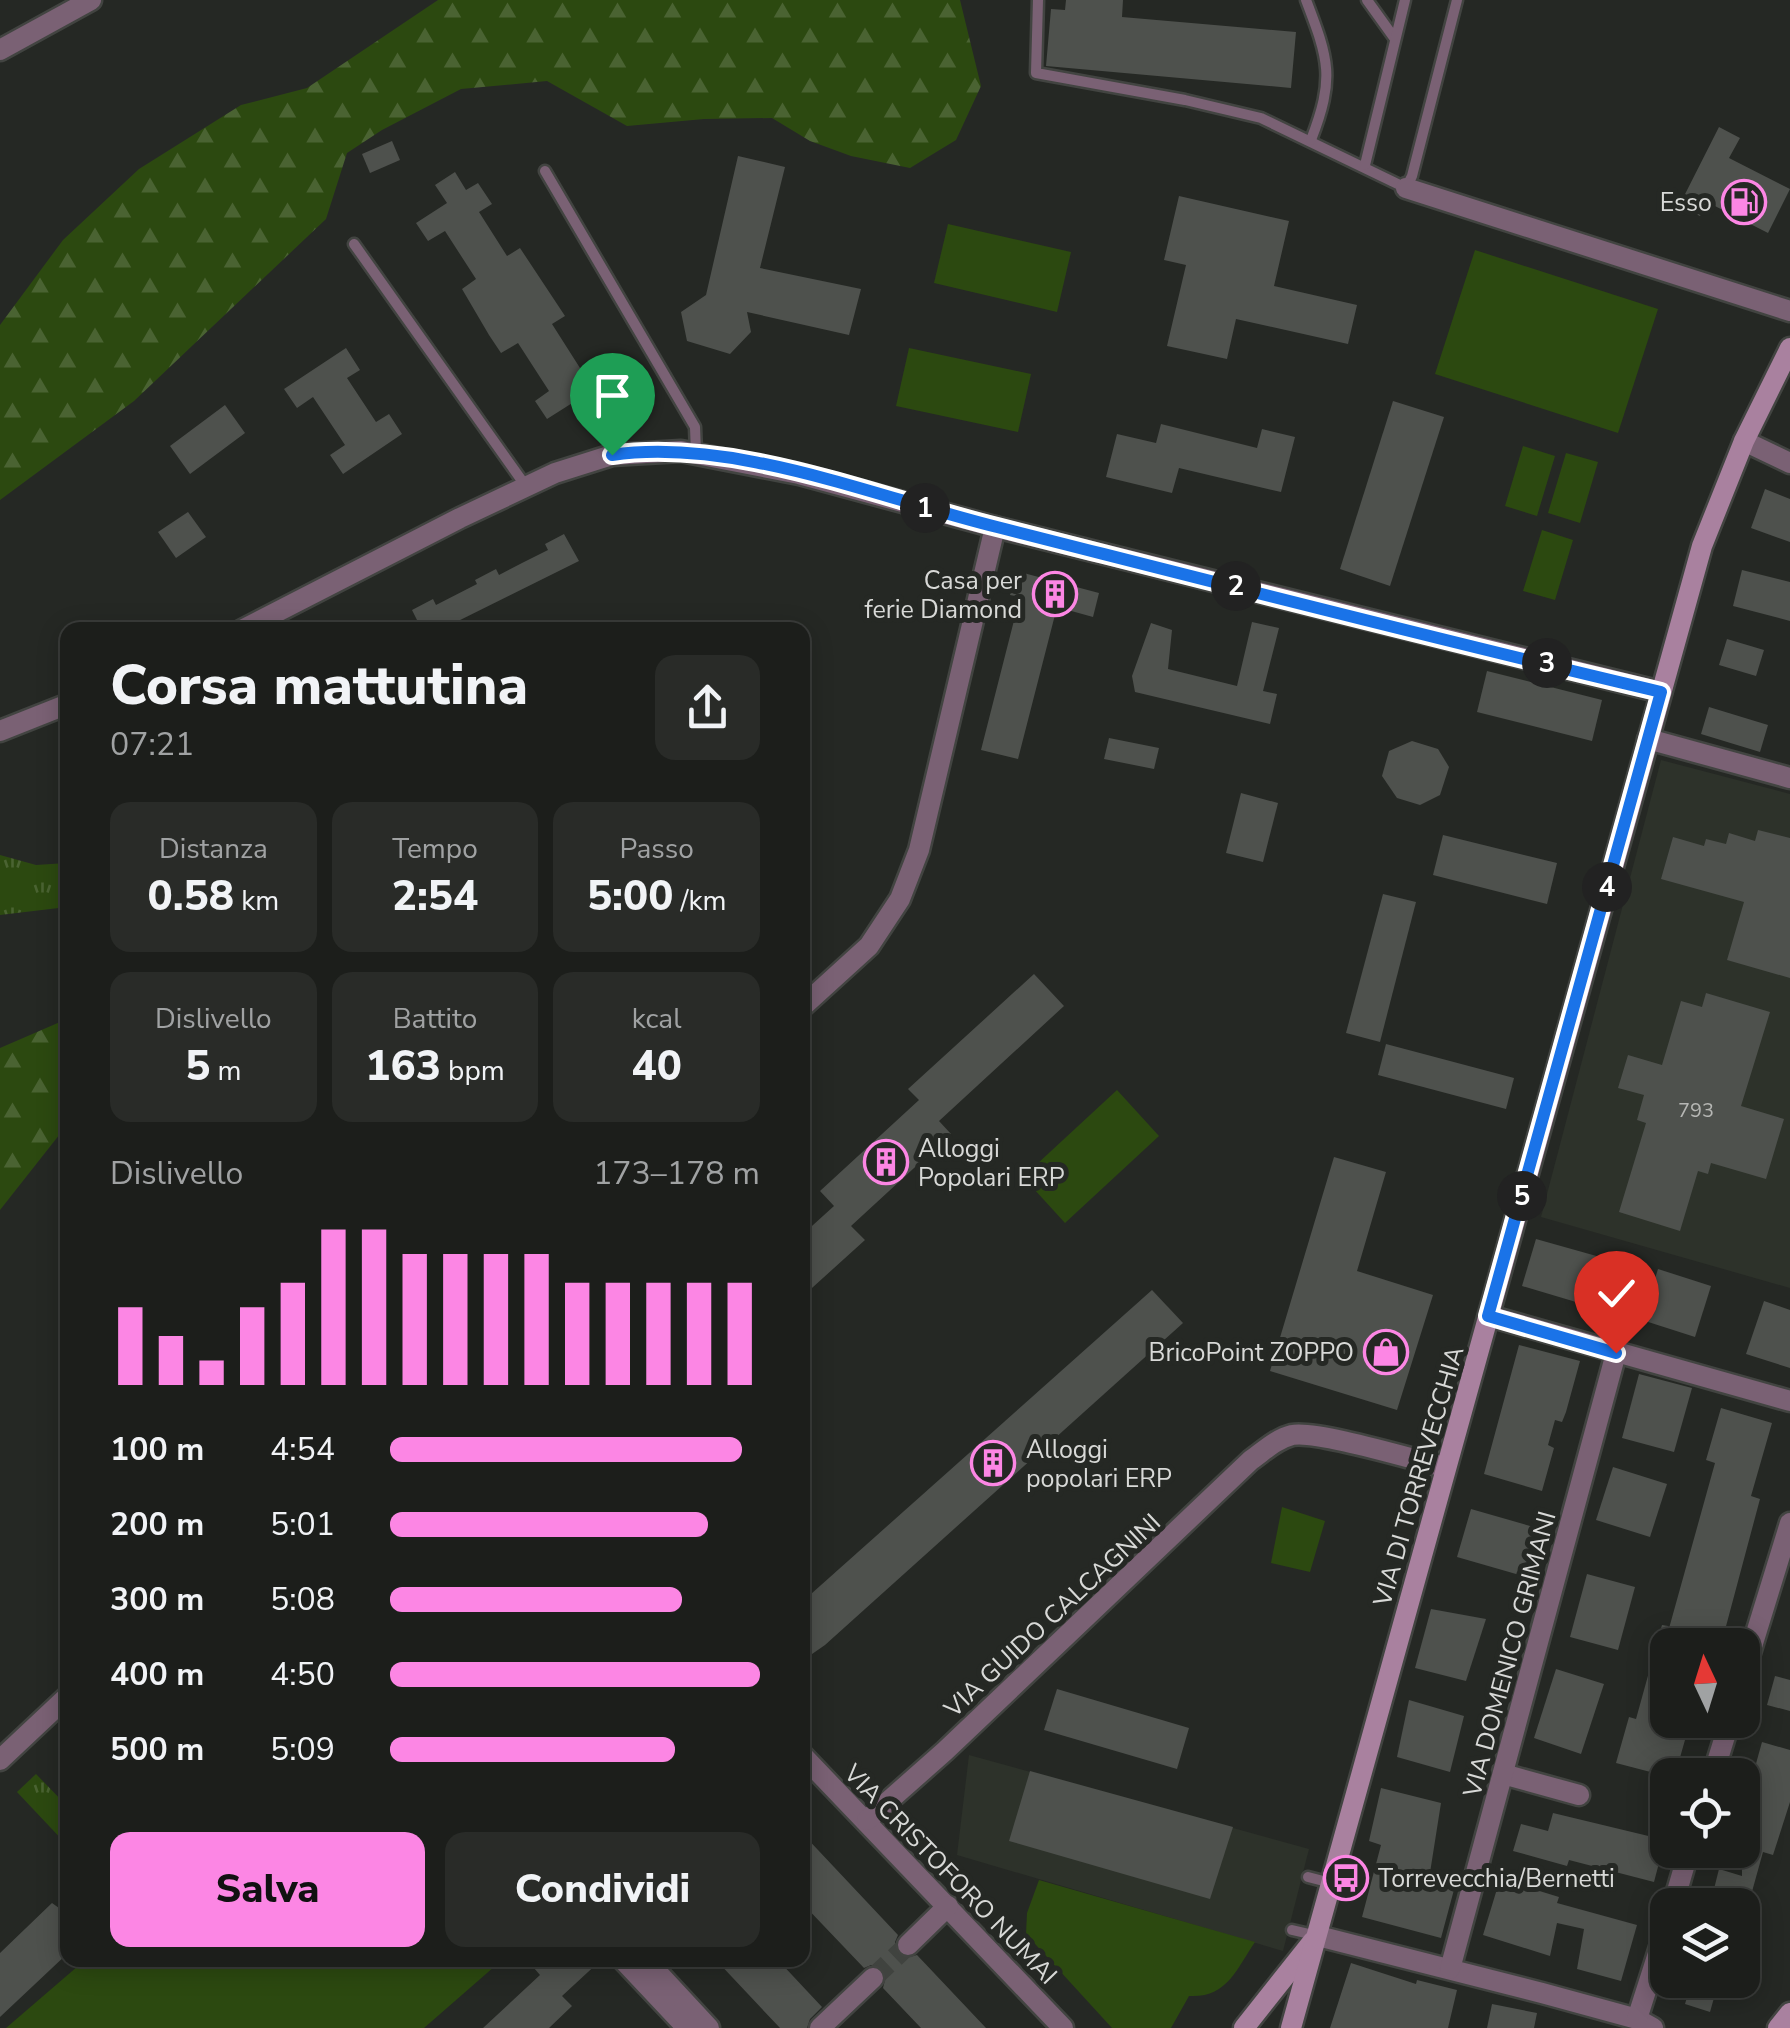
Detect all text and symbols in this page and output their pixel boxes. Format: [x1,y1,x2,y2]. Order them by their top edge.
fuel station icon: Esso [1721,179,1767,225]
place label: Esso [1660,186,1712,220]
pin [570,353,655,456]
icon: arrive [585,368,640,423]
pin: 1 [900,483,950,533]
text: 1 [917,489,933,527]
pin: 2 [1211,561,1261,611]
place label: Casa per ferie Diamond [865,564,1022,627]
text: 2 [1228,567,1244,605]
building icon: Casa per ferie Diamond [1032,571,1078,617]
pin: 3 [1522,638,1572,688]
text: 3 [1539,644,1555,682]
text: Corsa mattutina [110,648,528,723]
button: share [655,655,760,760]
text: 07:21 [110,723,194,766]
text: Distanza [159,830,268,868]
text: Tempo [392,830,478,868]
text: Passo [619,830,694,868]
pin: 4 [1582,862,1632,912]
text: 0.58 [147,868,234,925]
text: 2:54 [392,868,478,925]
text: 5:00 [587,868,673,925]
text: 4 [1599,868,1615,906]
text: km [234,882,279,920]
text: /km [673,882,726,920]
text: Dislivello [155,1000,272,1038]
text: Battito [393,1000,477,1038]
text: kcal [632,1000,681,1038]
text: 5 [185,1038,210,1095]
text: 163 [365,1038,441,1095]
text: 40 [631,1038,682,1095]
text: m [210,1052,242,1090]
text: bpm [441,1052,505,1090]
house number: 793 [1678,1097,1714,1124]
place label: Alloggi Popolari ERP [918,1132,1065,1195]
building icon: Alloggi Popolari ERP [863,1139,909,1185]
text: Dislivello [110,1152,243,1195]
text: 173–178 m [593,1152,760,1195]
pin: 5 [1497,1171,1547,1221]
text: 5 [1514,1177,1530,1215]
pin [1574,1251,1659,1354]
icon: check [1589,1266,1644,1321]
shop icon: BricoPoint ZOPPO [1363,1329,1409,1375]
place label: BricoPoint ZOPPO [1149,1336,1354,1370]
street label: VIA DI TORREVECCHIA [1365,1342,1472,1611]
text: 100 m [110,1428,204,1471]
text: 4:54 [270,1428,335,1471]
place label: Alloggi popolari ERP [1026,1433,1172,1496]
building icon: Alloggi popolari ERP [970,1440,1016,1486]
text: 200 m [110,1503,204,1546]
text: 5:01 [270,1503,335,1546]
street label: VIA GUIDO CALCAGNINI [936,1506,1168,1726]
street label: VIA DOMENICO GRIMANI [1455,1508,1565,1802]
text: 300 m [110,1578,204,1621]
text: 5:08 [270,1578,335,1621]
north arrow [1650,1628,1760,1738]
map controls [1650,1628,1760,1998]
text: 400 m [110,1653,204,1696]
text: 4:50 [270,1653,335,1696]
text: 500 m [110,1728,204,1771]
text: 5:09 [270,1728,335,1771]
street label: VIA CRISTOFORO NUMAI [835,1757,1065,1992]
button: locate [1650,1758,1760,1868]
button: Salva [110,1832,425,1947]
button: Condividi [445,1832,760,1947]
bus stop icon: Torrevecchia/Bernetti [1323,1855,1369,1901]
place label: Torrevecchia/Bernetti [1378,1862,1615,1896]
button: layers [1650,1888,1760,1998]

